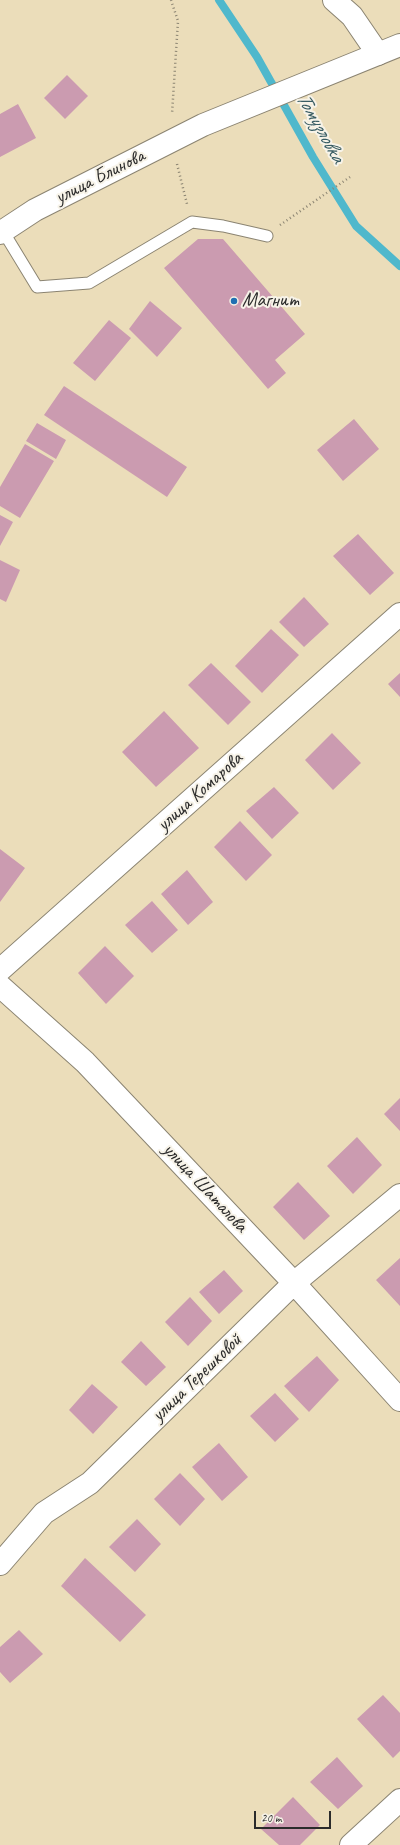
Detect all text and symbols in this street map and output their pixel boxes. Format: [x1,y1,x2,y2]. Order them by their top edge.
water label: Томузловка [290,88,350,168]
street label: улица Блинова [51,144,149,210]
place label: Магнит [242,289,299,313]
marker: Магнит [229,296,239,306]
street label: улица Комарова [152,747,248,837]
street label: улица Шаталова [157,1138,253,1238]
street label: улица Терешковой [147,1329,247,1427]
scale bar [256,1803,333,1829]
text: 20 m [261,1810,281,1826]

